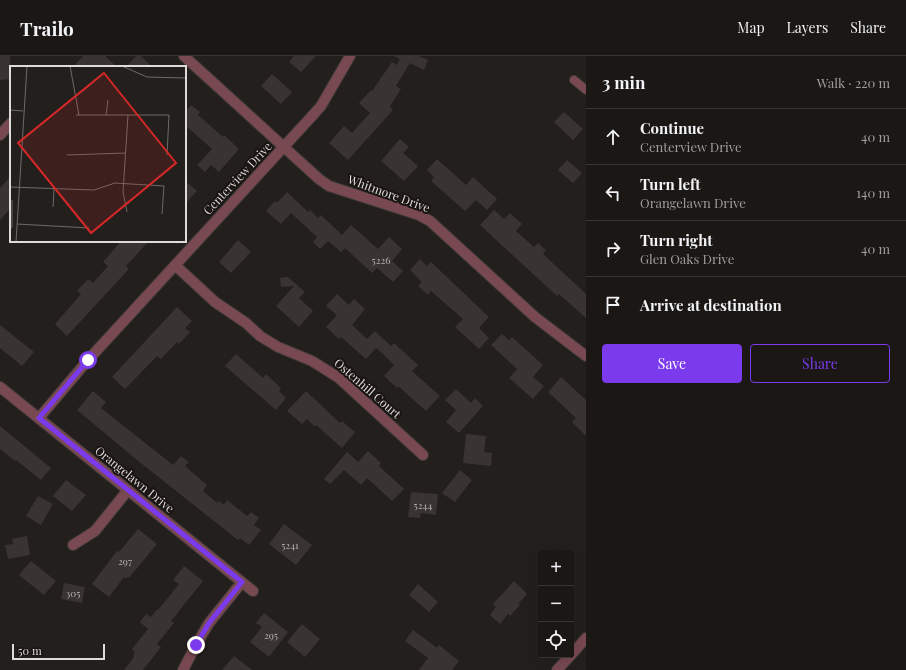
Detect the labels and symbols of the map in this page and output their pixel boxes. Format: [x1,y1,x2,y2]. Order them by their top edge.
inset map [10,66,186,242]
street label: Centerview Drive [199,138,275,218]
street label: Whitmore Drive [345,170,432,215]
house number: 5226 [372,253,390,267]
route start [79,351,97,369]
street label: Ostenhill Court [331,355,405,422]
street label: Orangelawn Drive [92,442,178,516]
house number: 5244 [414,498,432,512]
house number: 5241 [281,538,299,552]
house number: 297 [118,554,132,568]
house number: 305 [66,586,80,600]
house number: 295 [264,628,278,642]
route end [187,636,205,654]
scale bar [12,642,105,661]

